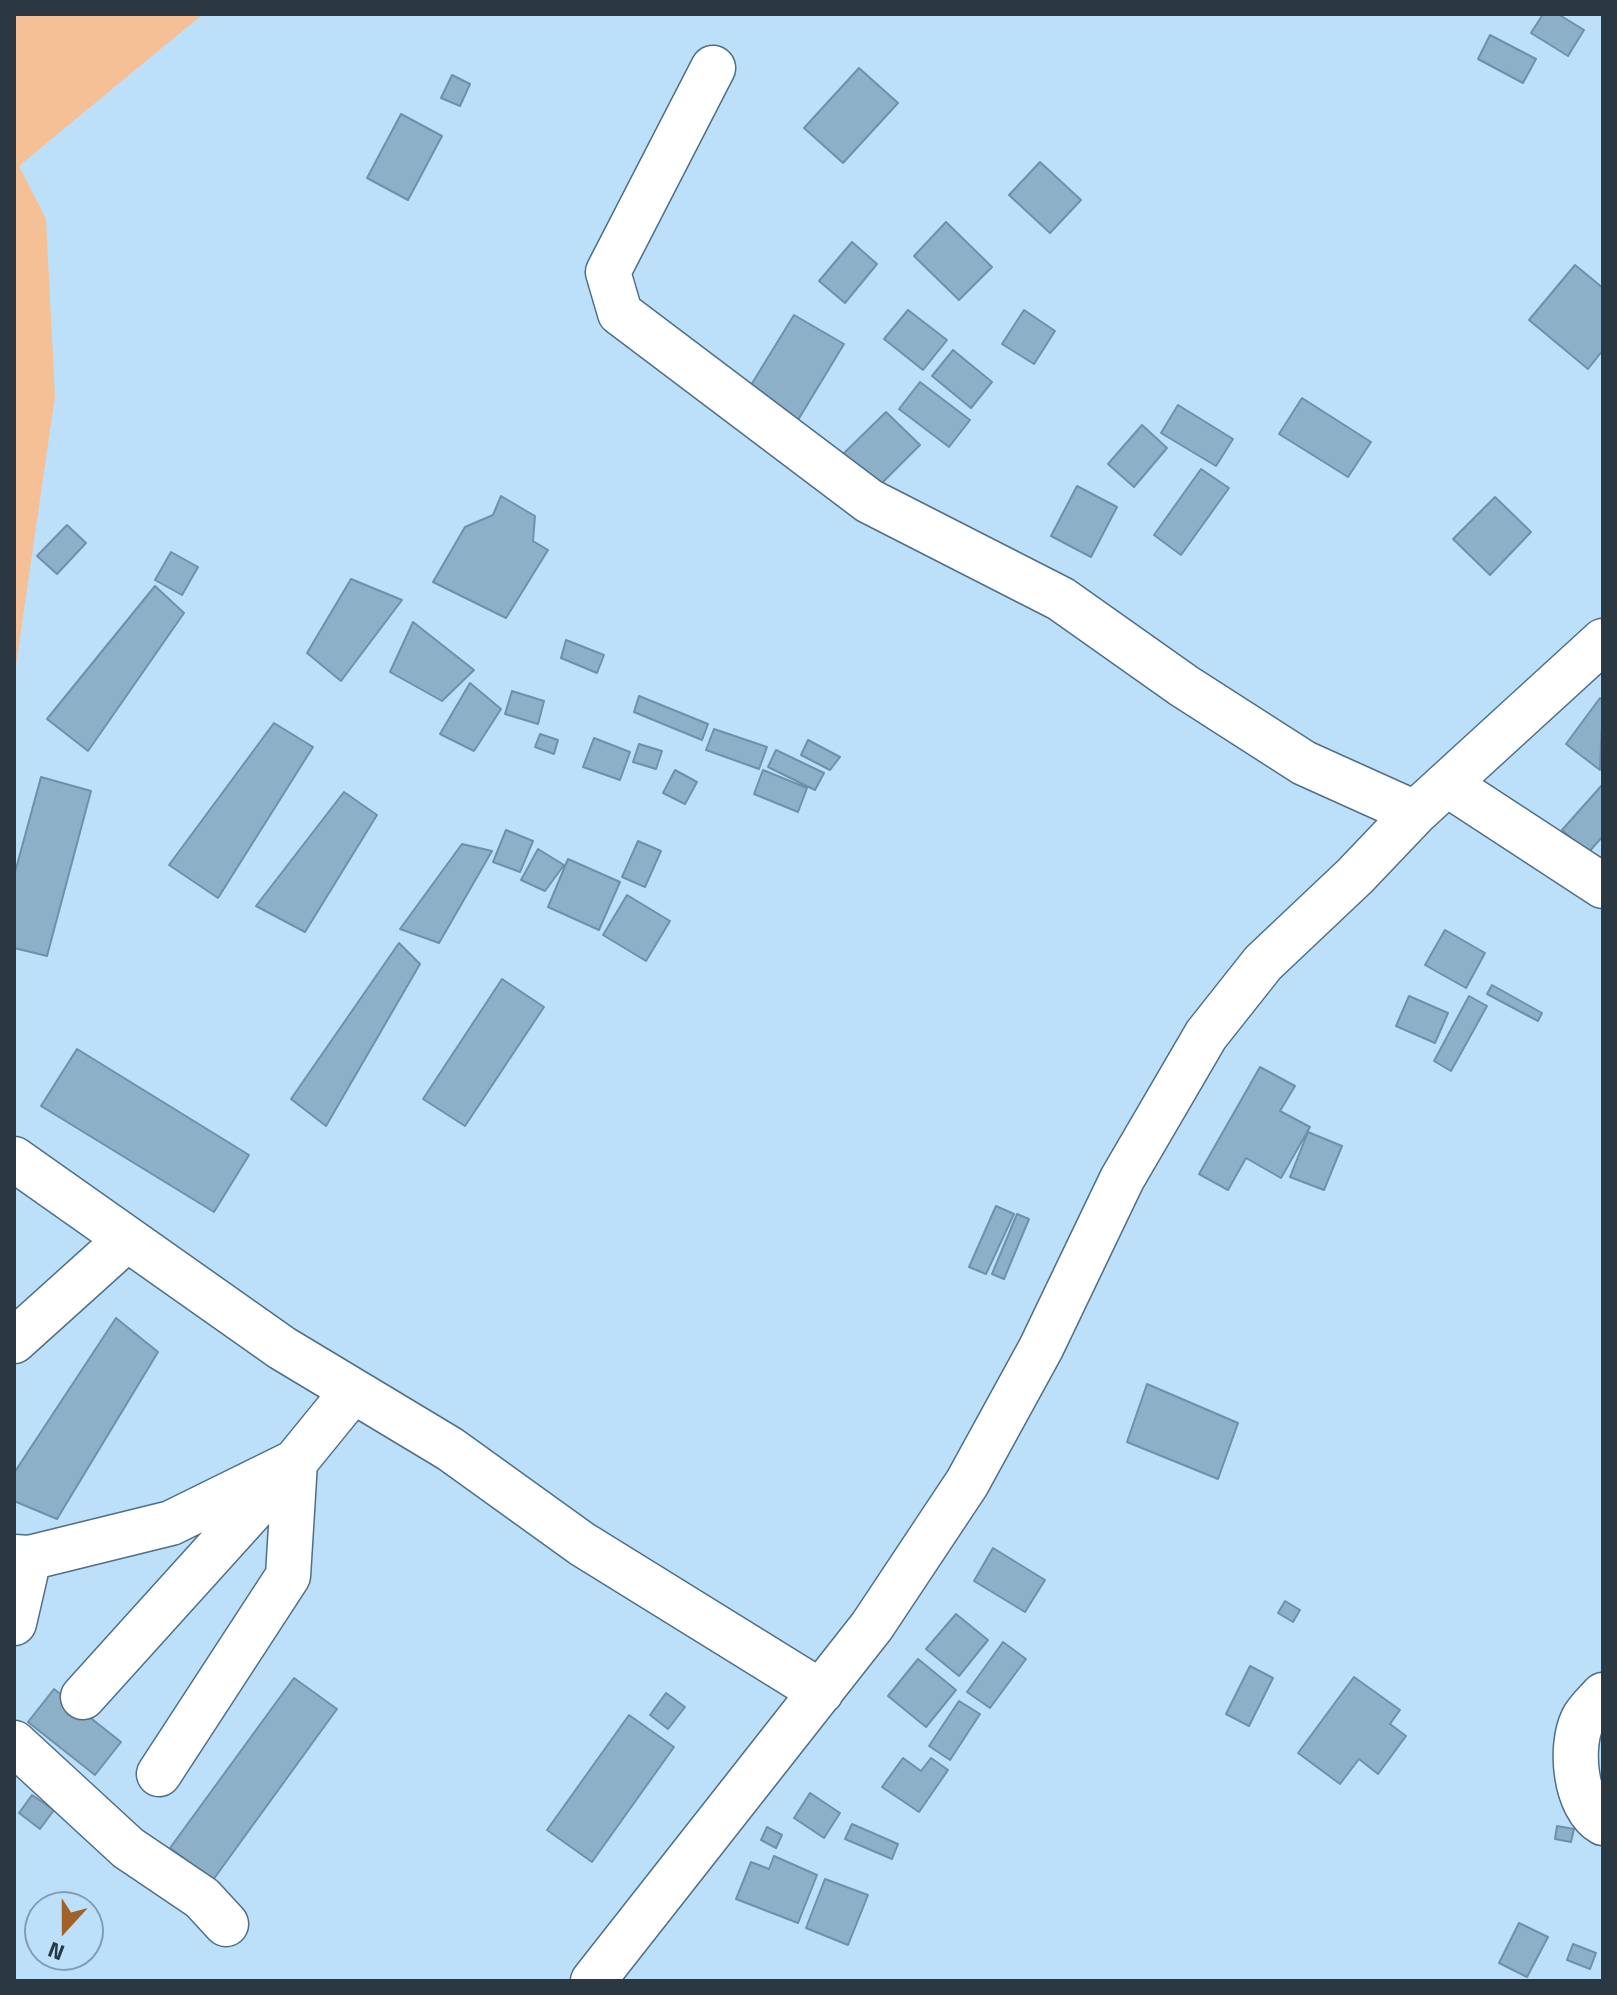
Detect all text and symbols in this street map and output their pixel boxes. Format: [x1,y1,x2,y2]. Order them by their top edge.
north arrow [24,1891,104,1971]
text: N [43,1933,69,1970]

